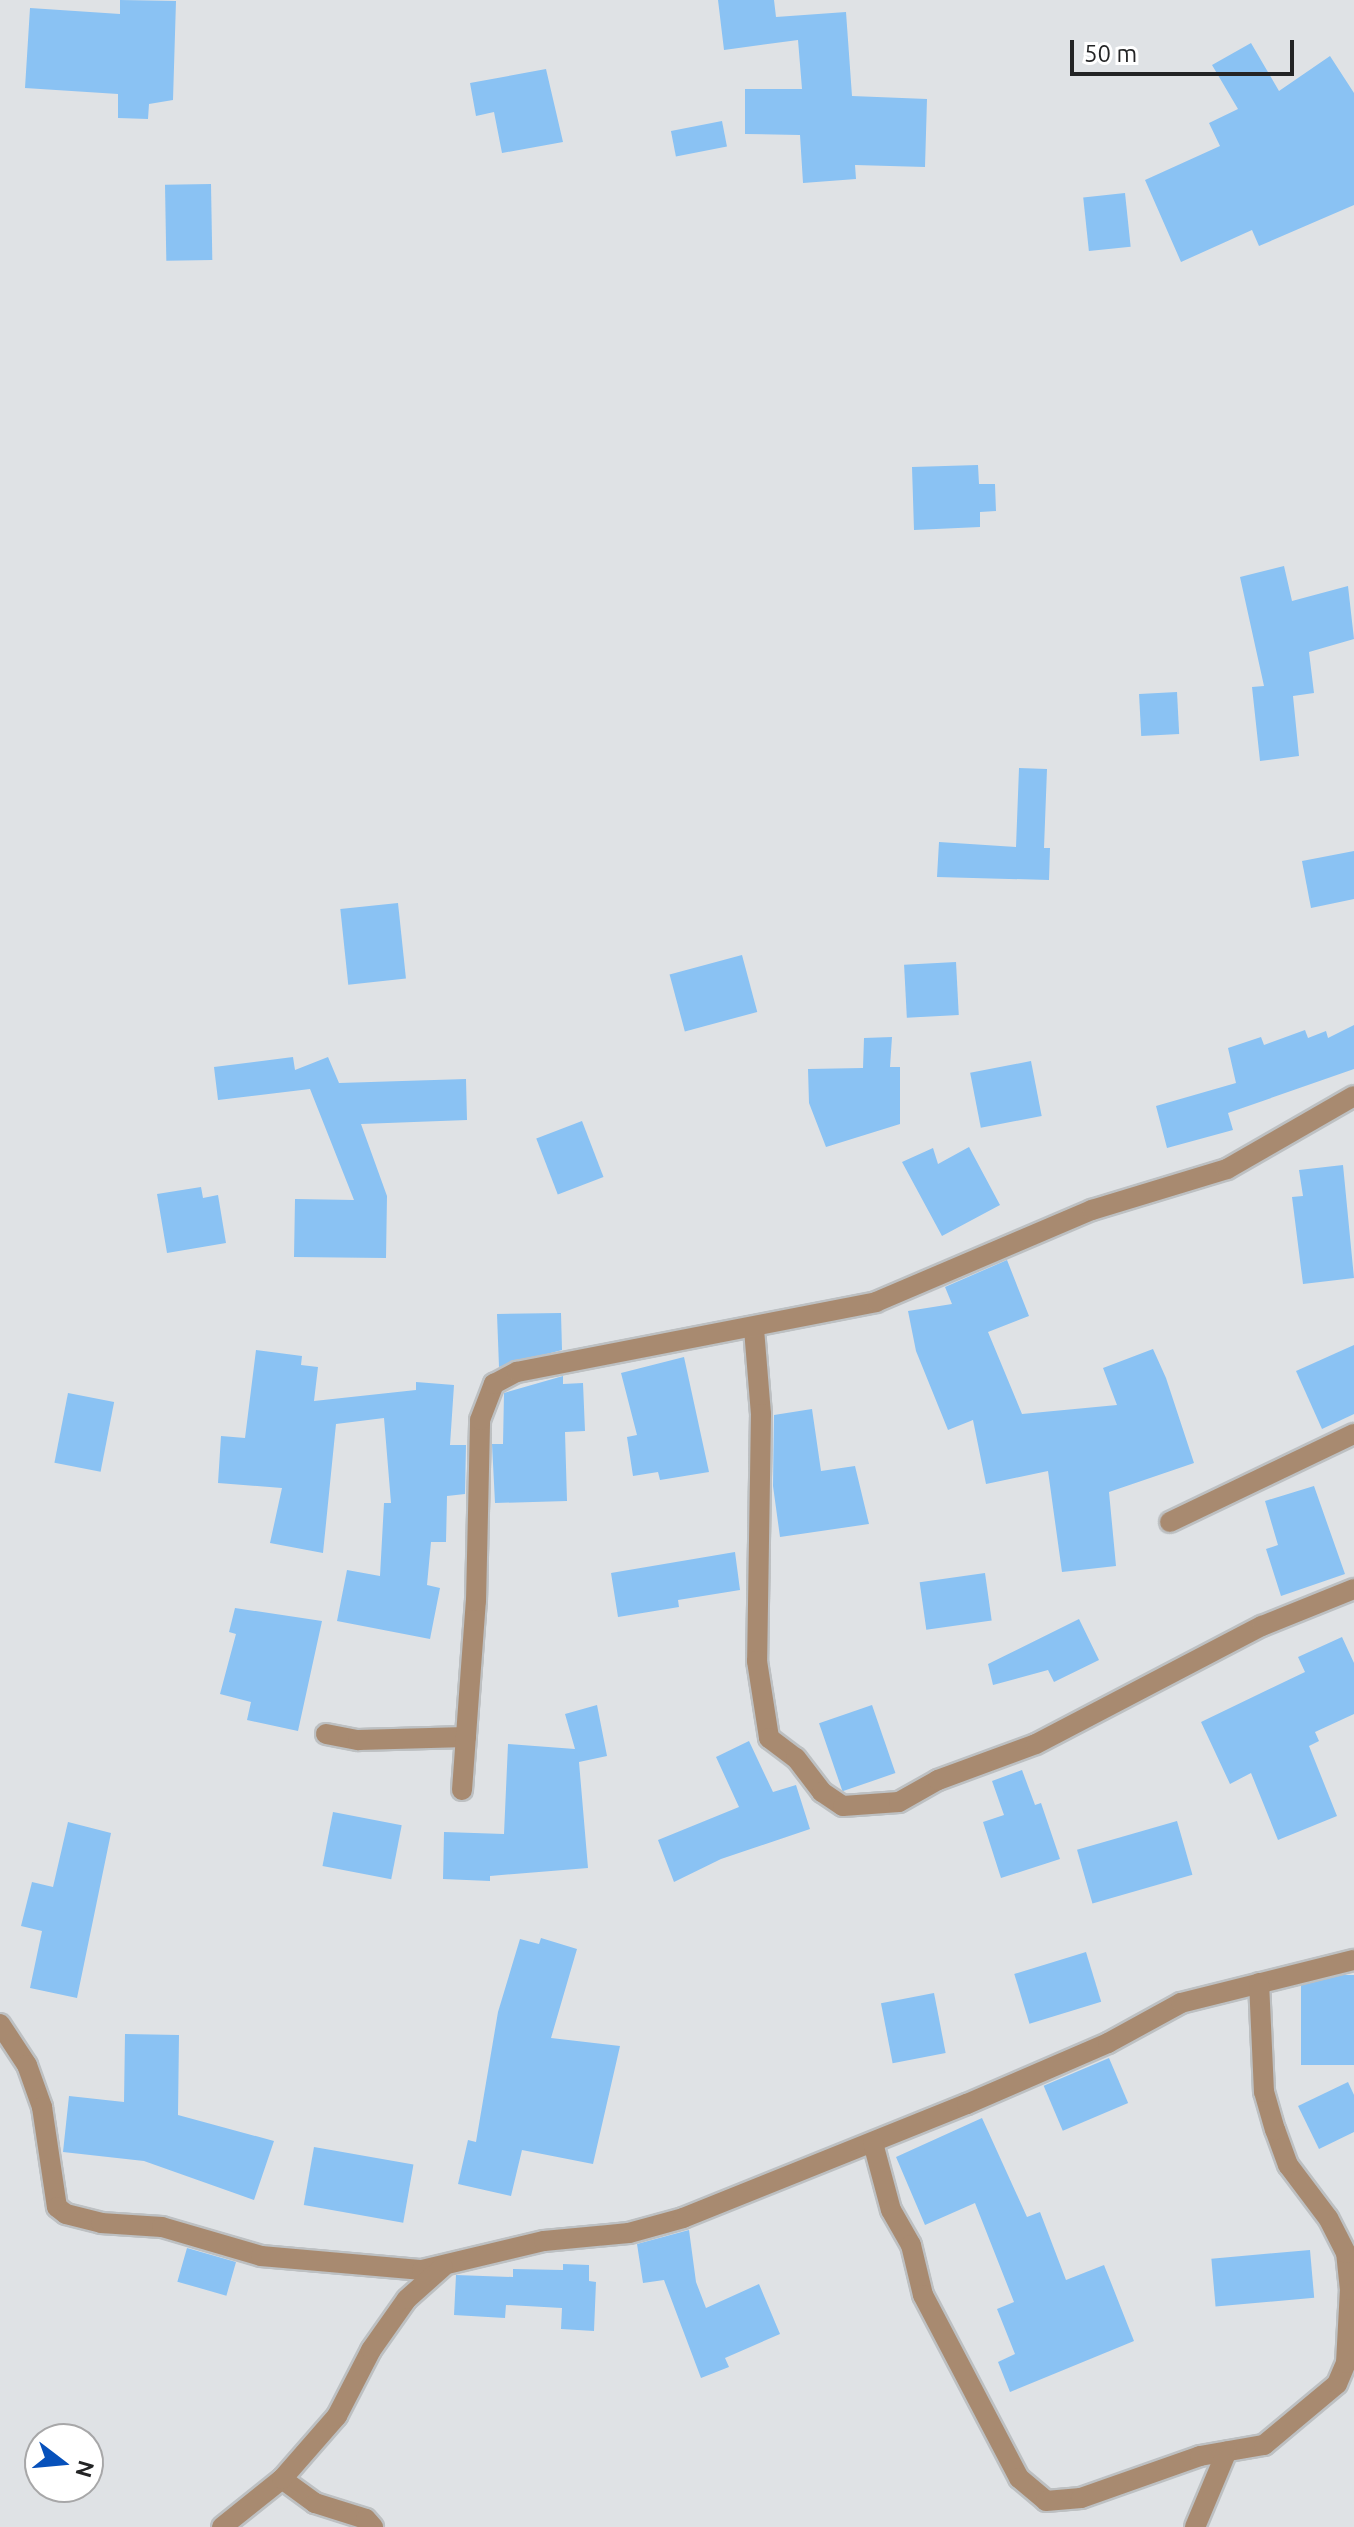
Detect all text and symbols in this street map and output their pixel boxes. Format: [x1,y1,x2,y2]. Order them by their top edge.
scale bar [1074,24,1298,74]
text: 50 m [1084,40,1137,67]
north arrow [24,2423,104,2503]
text: N [71,2458,100,2481]

